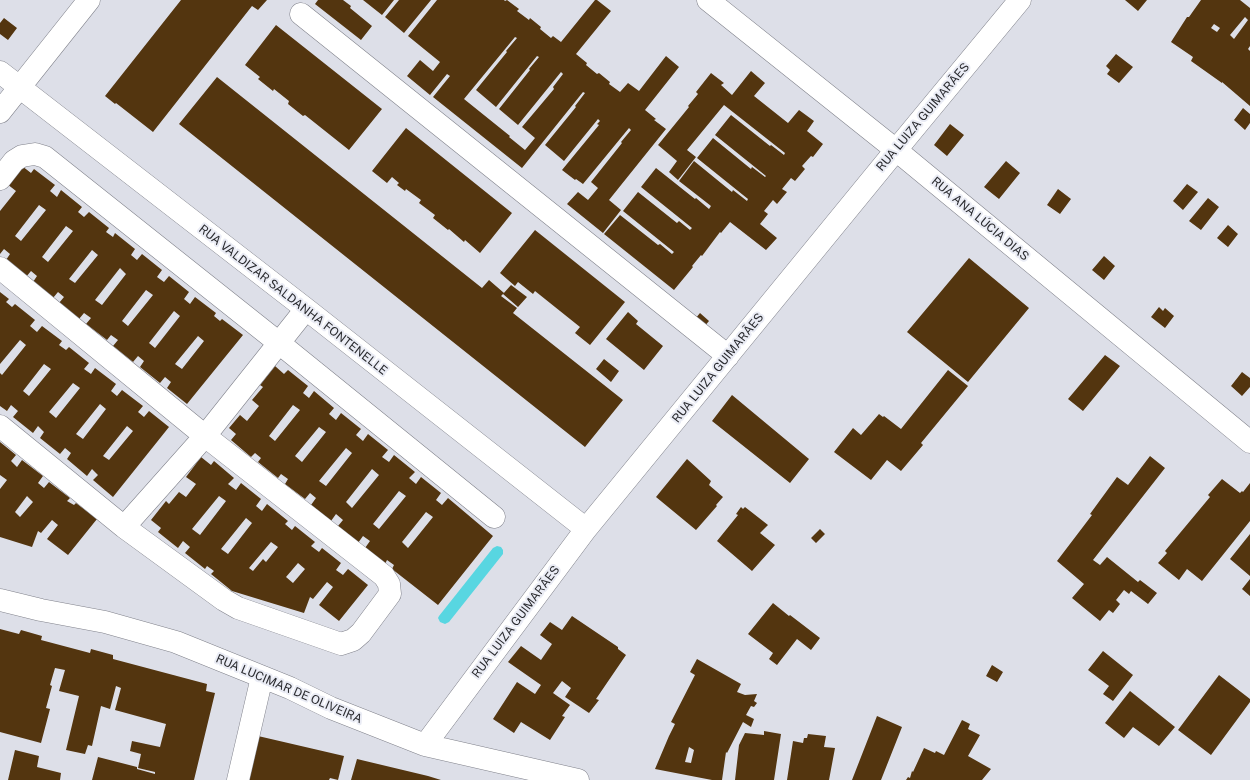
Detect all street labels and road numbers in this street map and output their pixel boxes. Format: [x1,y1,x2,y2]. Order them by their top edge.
street label: RUA LUIZA GUIMARÃES [874,60,972,174]
street label: RUA ANA LÚCIA DIAS [928,174,1032,264]
street label: RUA VALDIZAR SALDANHA FONTENELLE [196,222,390,378]
street label: RUA LUIZA GUIMARÃES [669,310,767,426]
street label: RUA LUIZA GUIMARÃES [469,563,563,681]
street label: RUA LUCIMAR DE OLIVEIRA [214,652,364,726]

